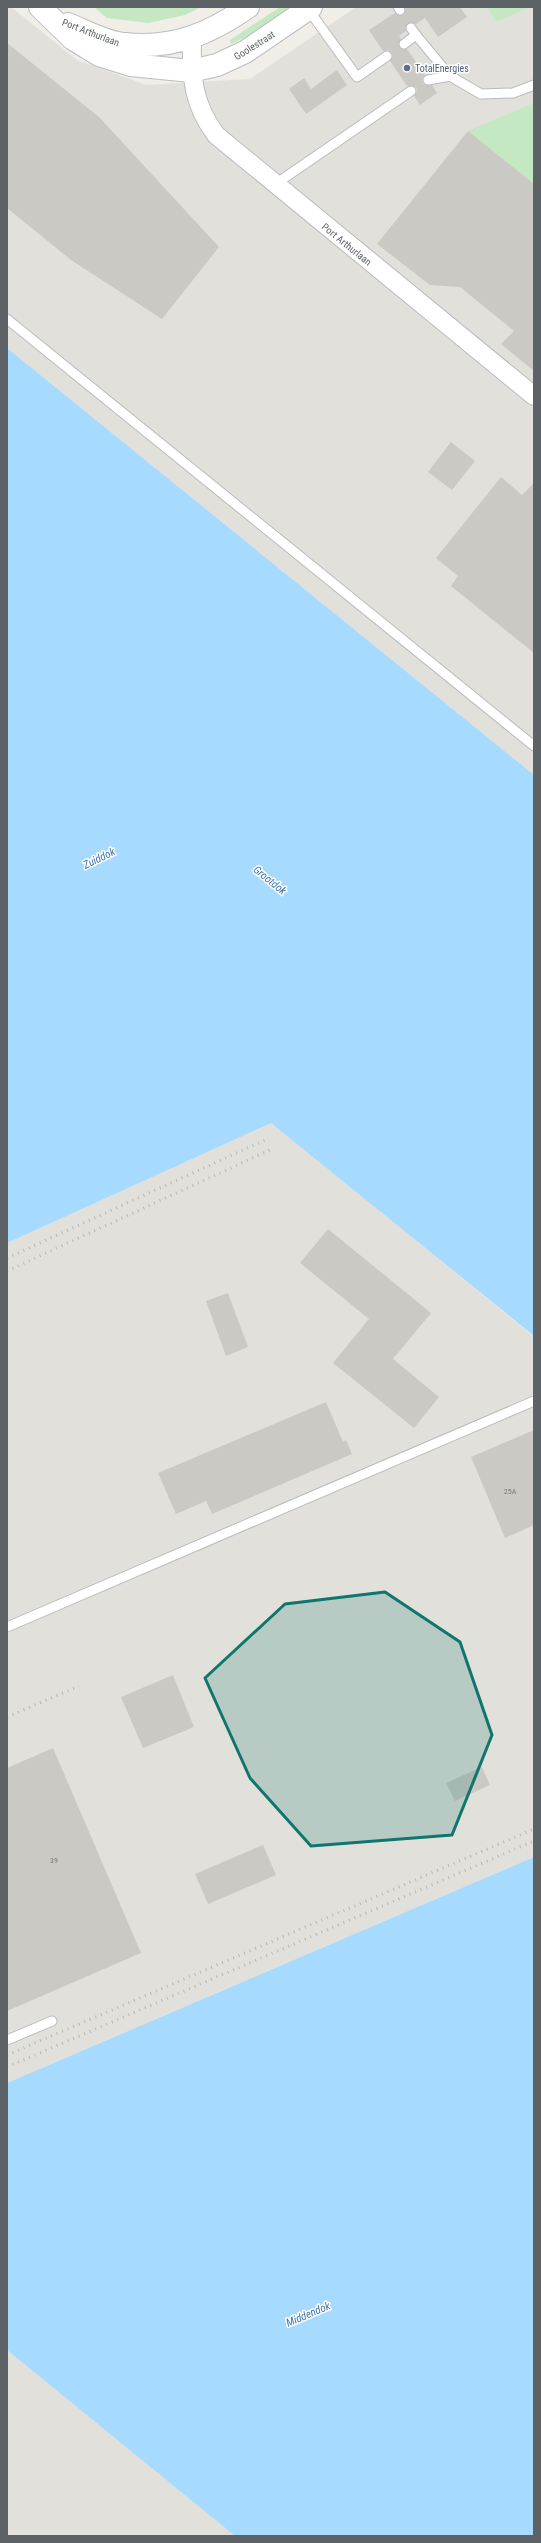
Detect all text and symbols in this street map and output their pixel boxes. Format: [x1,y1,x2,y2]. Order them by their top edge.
street label: Port Arthurlaan [61,16,121,48]
street label: Goolestraat [232,29,277,62]
marker: TotalEnergies [402,63,412,73]
place label: TotalEnergies [415,63,469,74]
street label: Port Arthurlaan [320,221,374,268]
water label: Zuiddok [80,845,117,872]
water label: Grootdok [251,863,289,898]
house number: 25A [504,1487,517,1496]
house number: 39 [50,1856,58,1865]
water label: Middendok [284,2299,332,2330]

